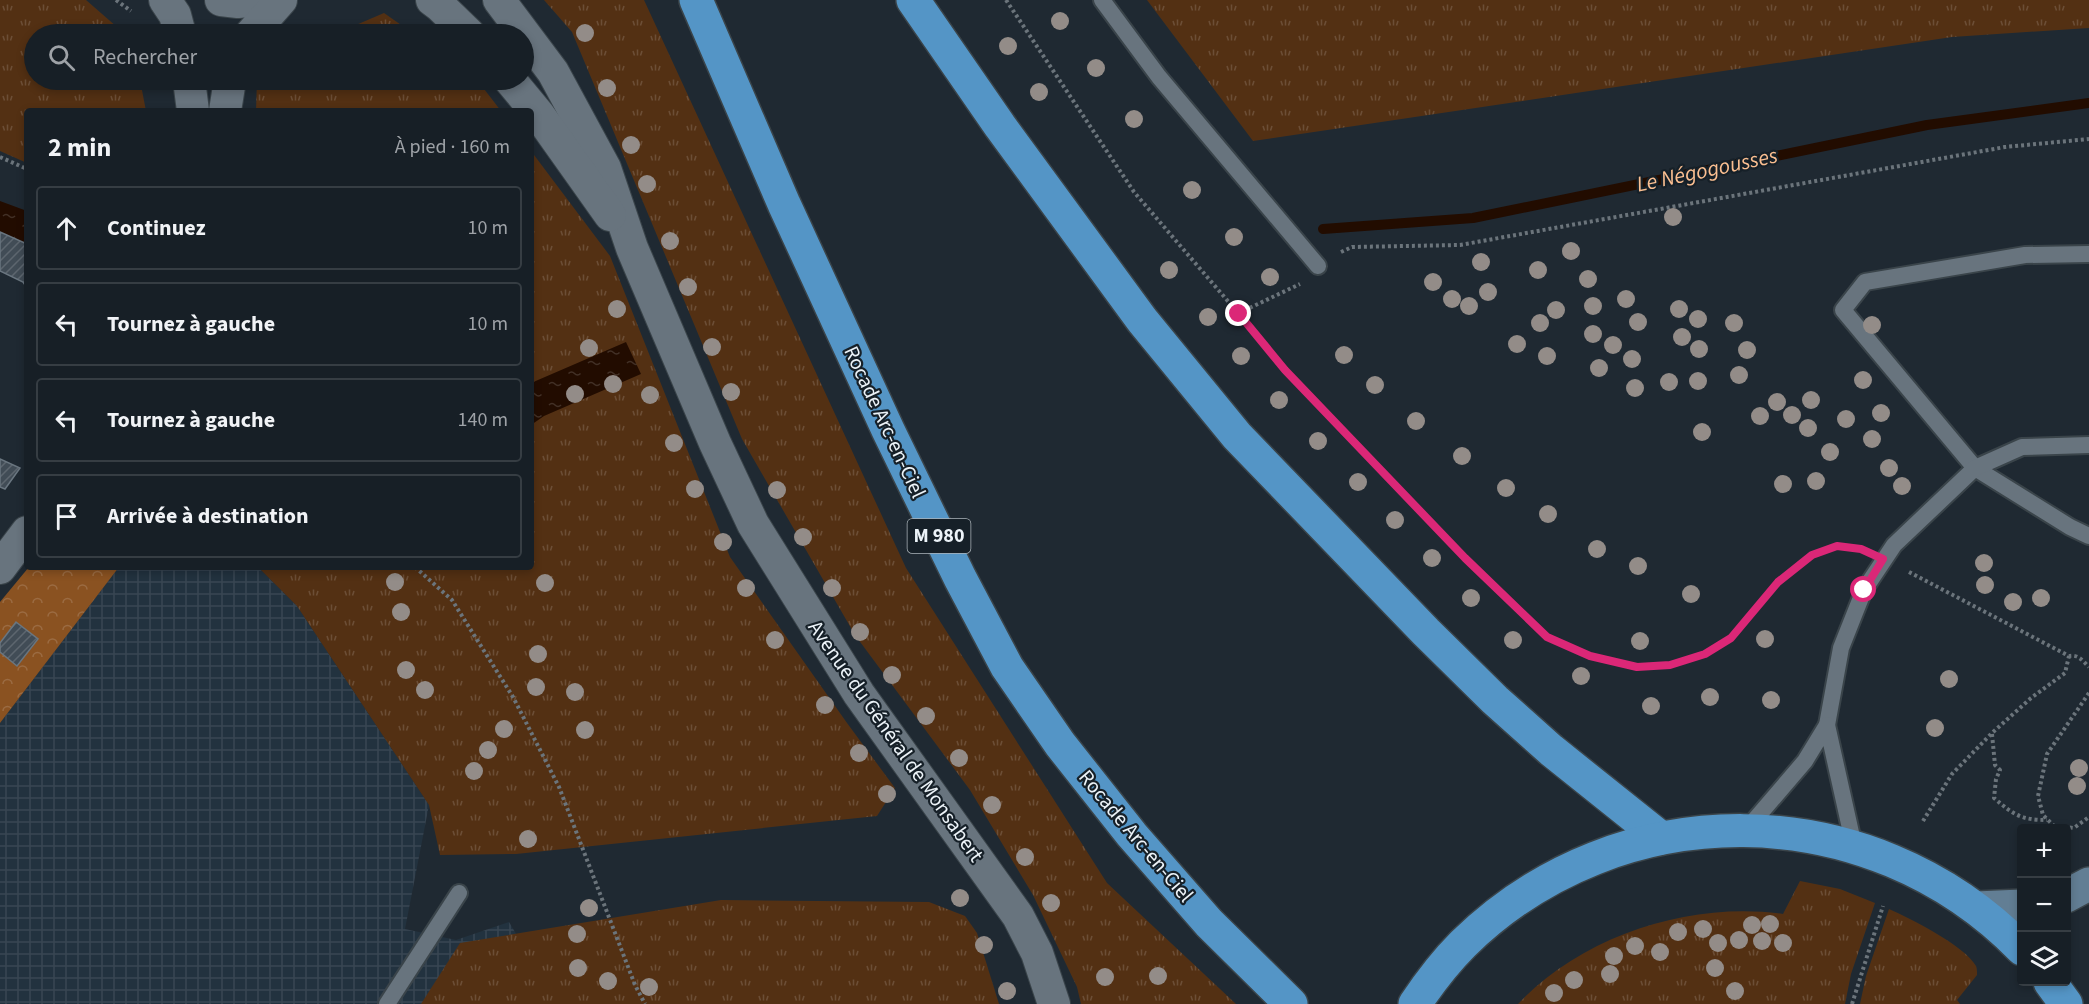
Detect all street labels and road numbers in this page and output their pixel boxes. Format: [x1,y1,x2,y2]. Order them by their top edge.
street label: Rocade Arc-en-Ciel [837,341,933,503]
road number: M 980 [908,519,970,553]
street label: Avenue du Général de Monsabert [801,614,991,868]
street label: Rocade Arc-en-Ciel [1072,763,1200,909]

